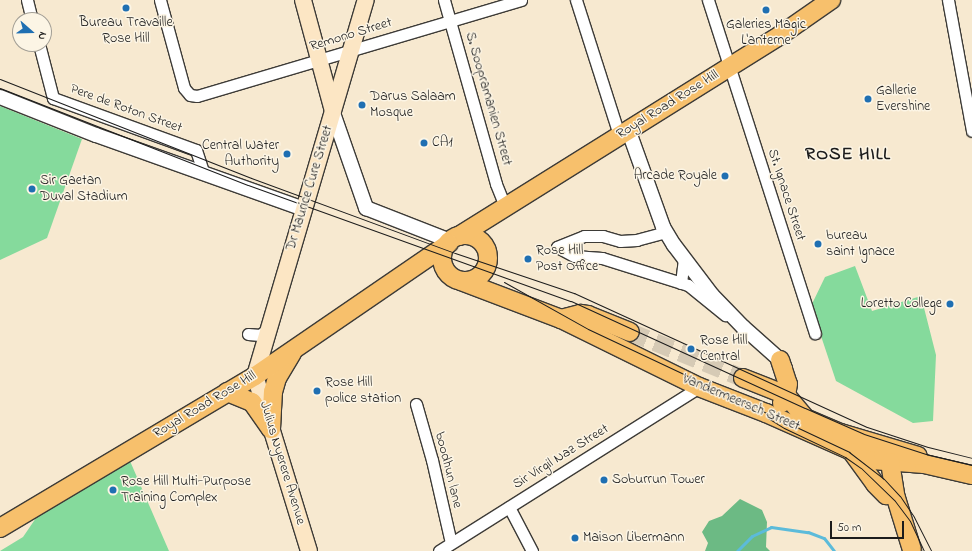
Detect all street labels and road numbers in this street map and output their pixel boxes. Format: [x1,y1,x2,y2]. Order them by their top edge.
street label: Remono Street [308,15,394,55]
street label: S. Soopramanien Street [461,30,515,168]
street label: Royal Road Rose Hill [614,67,722,143]
street label: Pere de Roton Street [68,81,184,137]
street label: Dr Maurice Cure Street [283,123,337,253]
street label: St. Ignace Street [763,147,809,243]
street label: Royal Road Rose Hill [150,368,260,442]
street label: Vandermeersch Street [680,371,802,435]
street label: Julius Nyerere Avenue [255,399,309,527]
street label: Sir Virgil Naz Street [510,421,612,493]
street label: boodhun lane [430,430,466,510]

